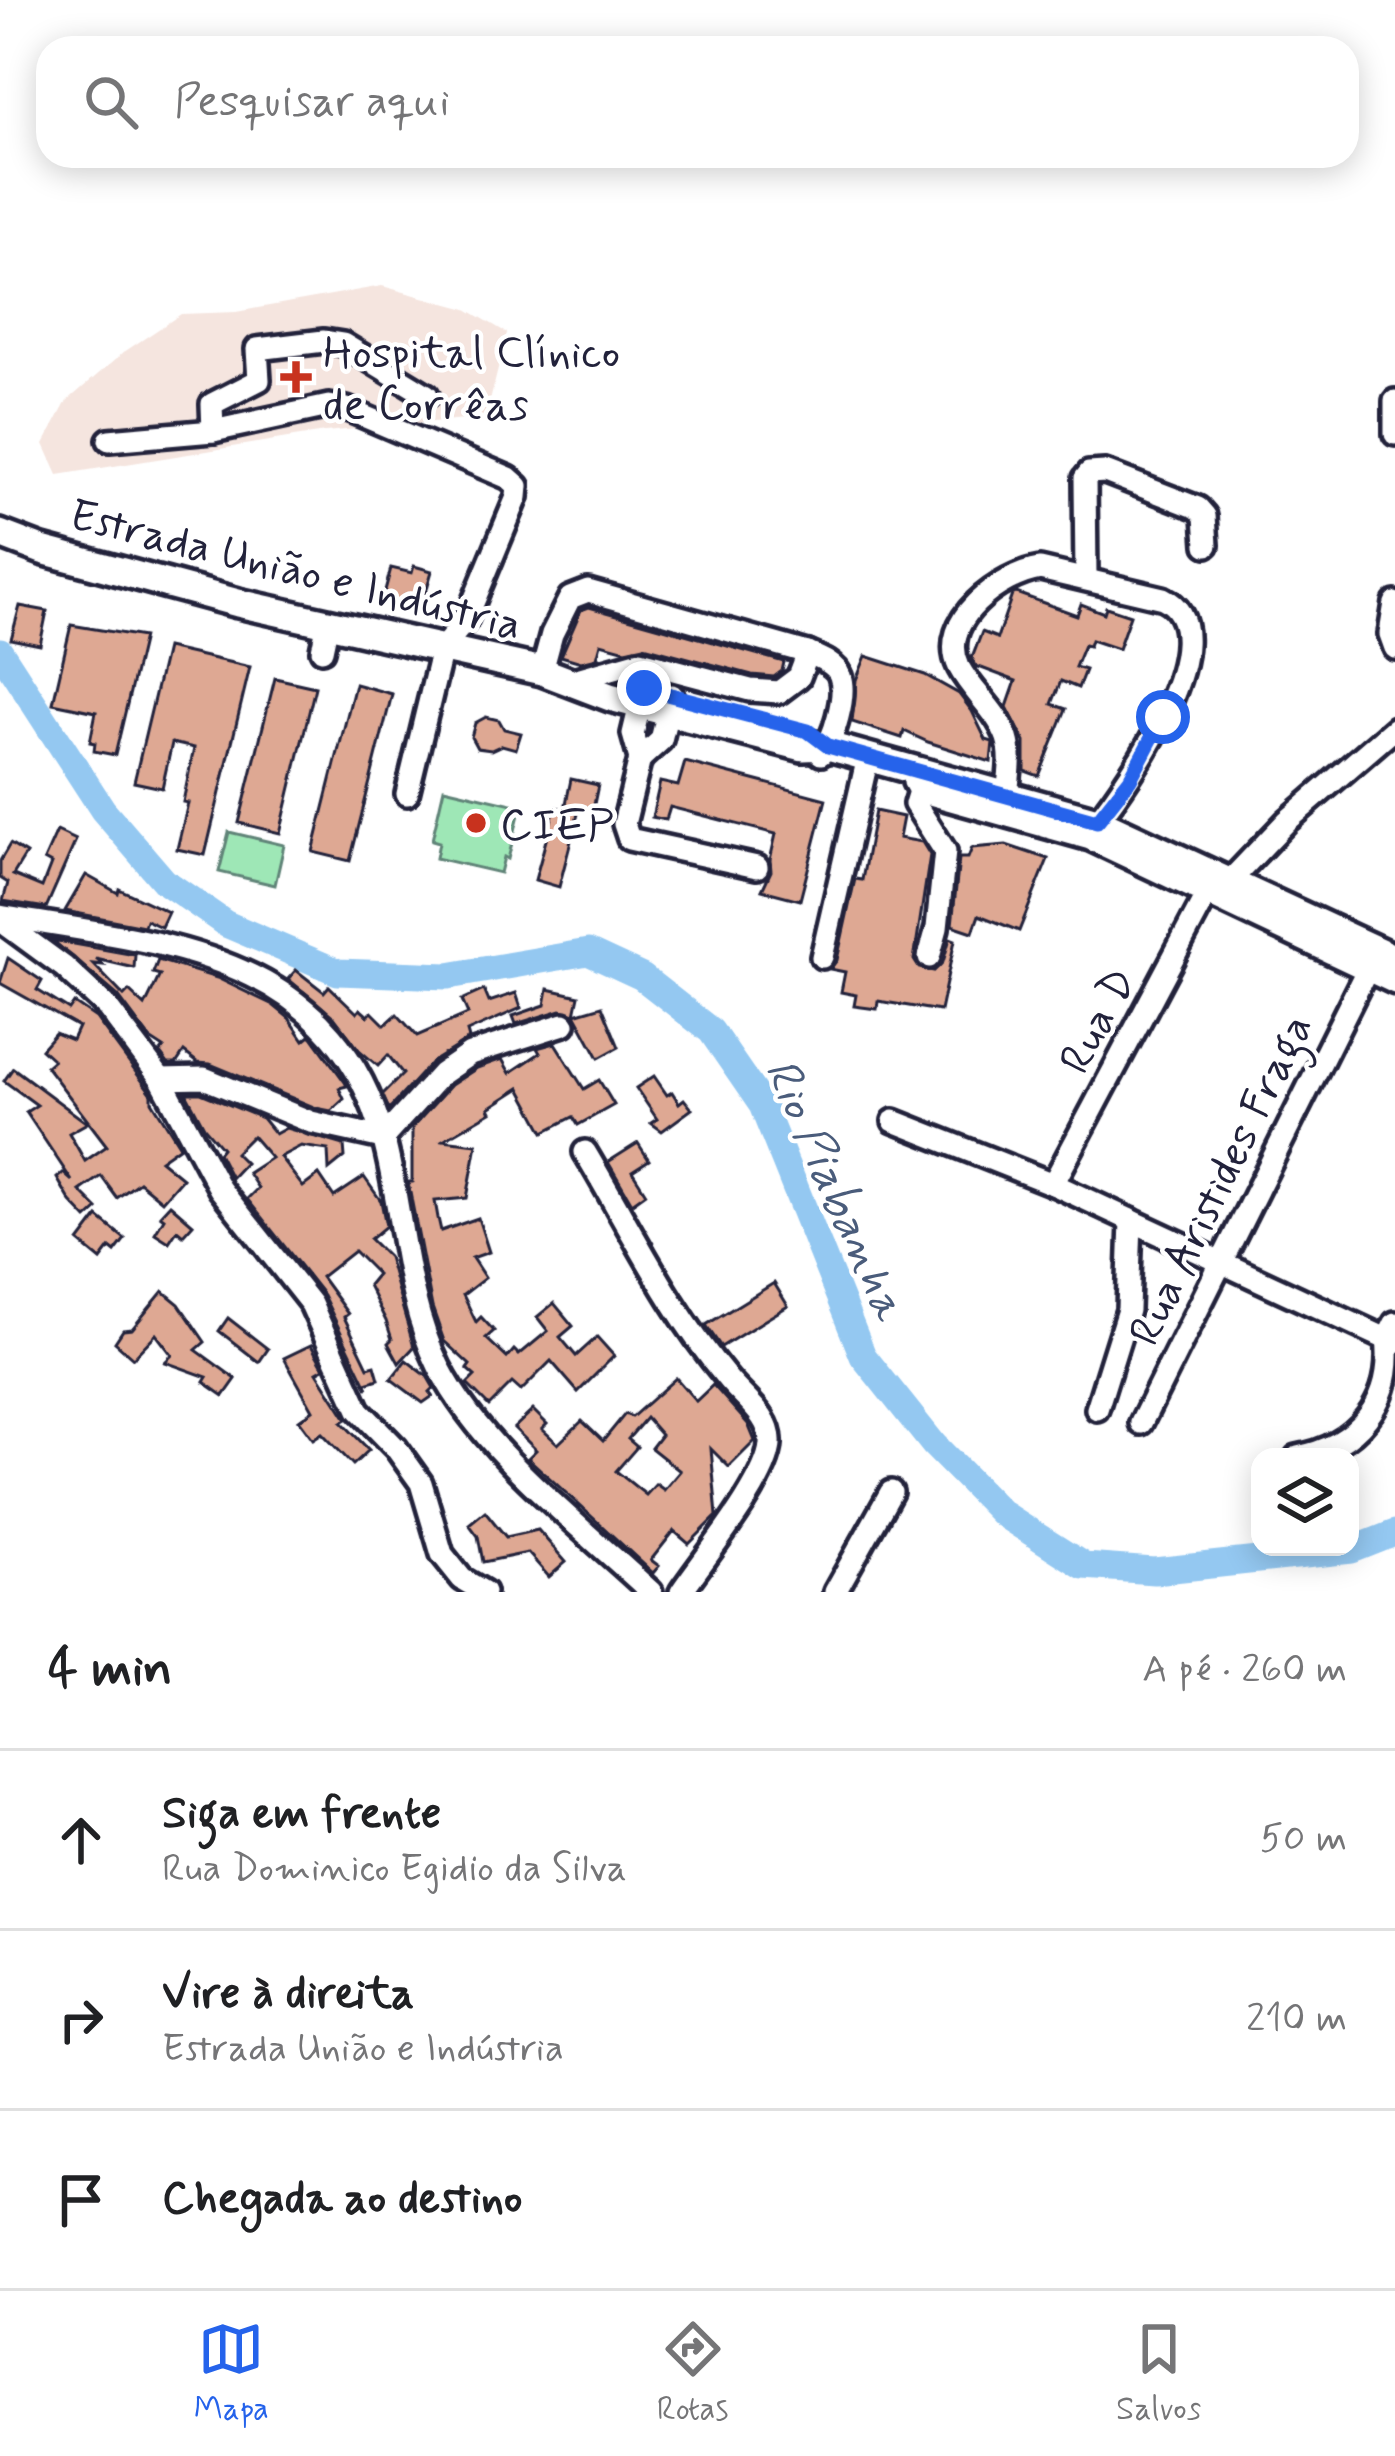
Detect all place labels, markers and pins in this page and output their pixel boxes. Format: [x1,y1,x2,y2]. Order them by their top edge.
place label: Hospital Clínico de Corrêas [323,325,620,436]
marker: Hospital Clínico de Corrêas [280,361,312,393]
place label: CIEP [500,797,614,856]
marker: CIEP [463,810,489,836]

